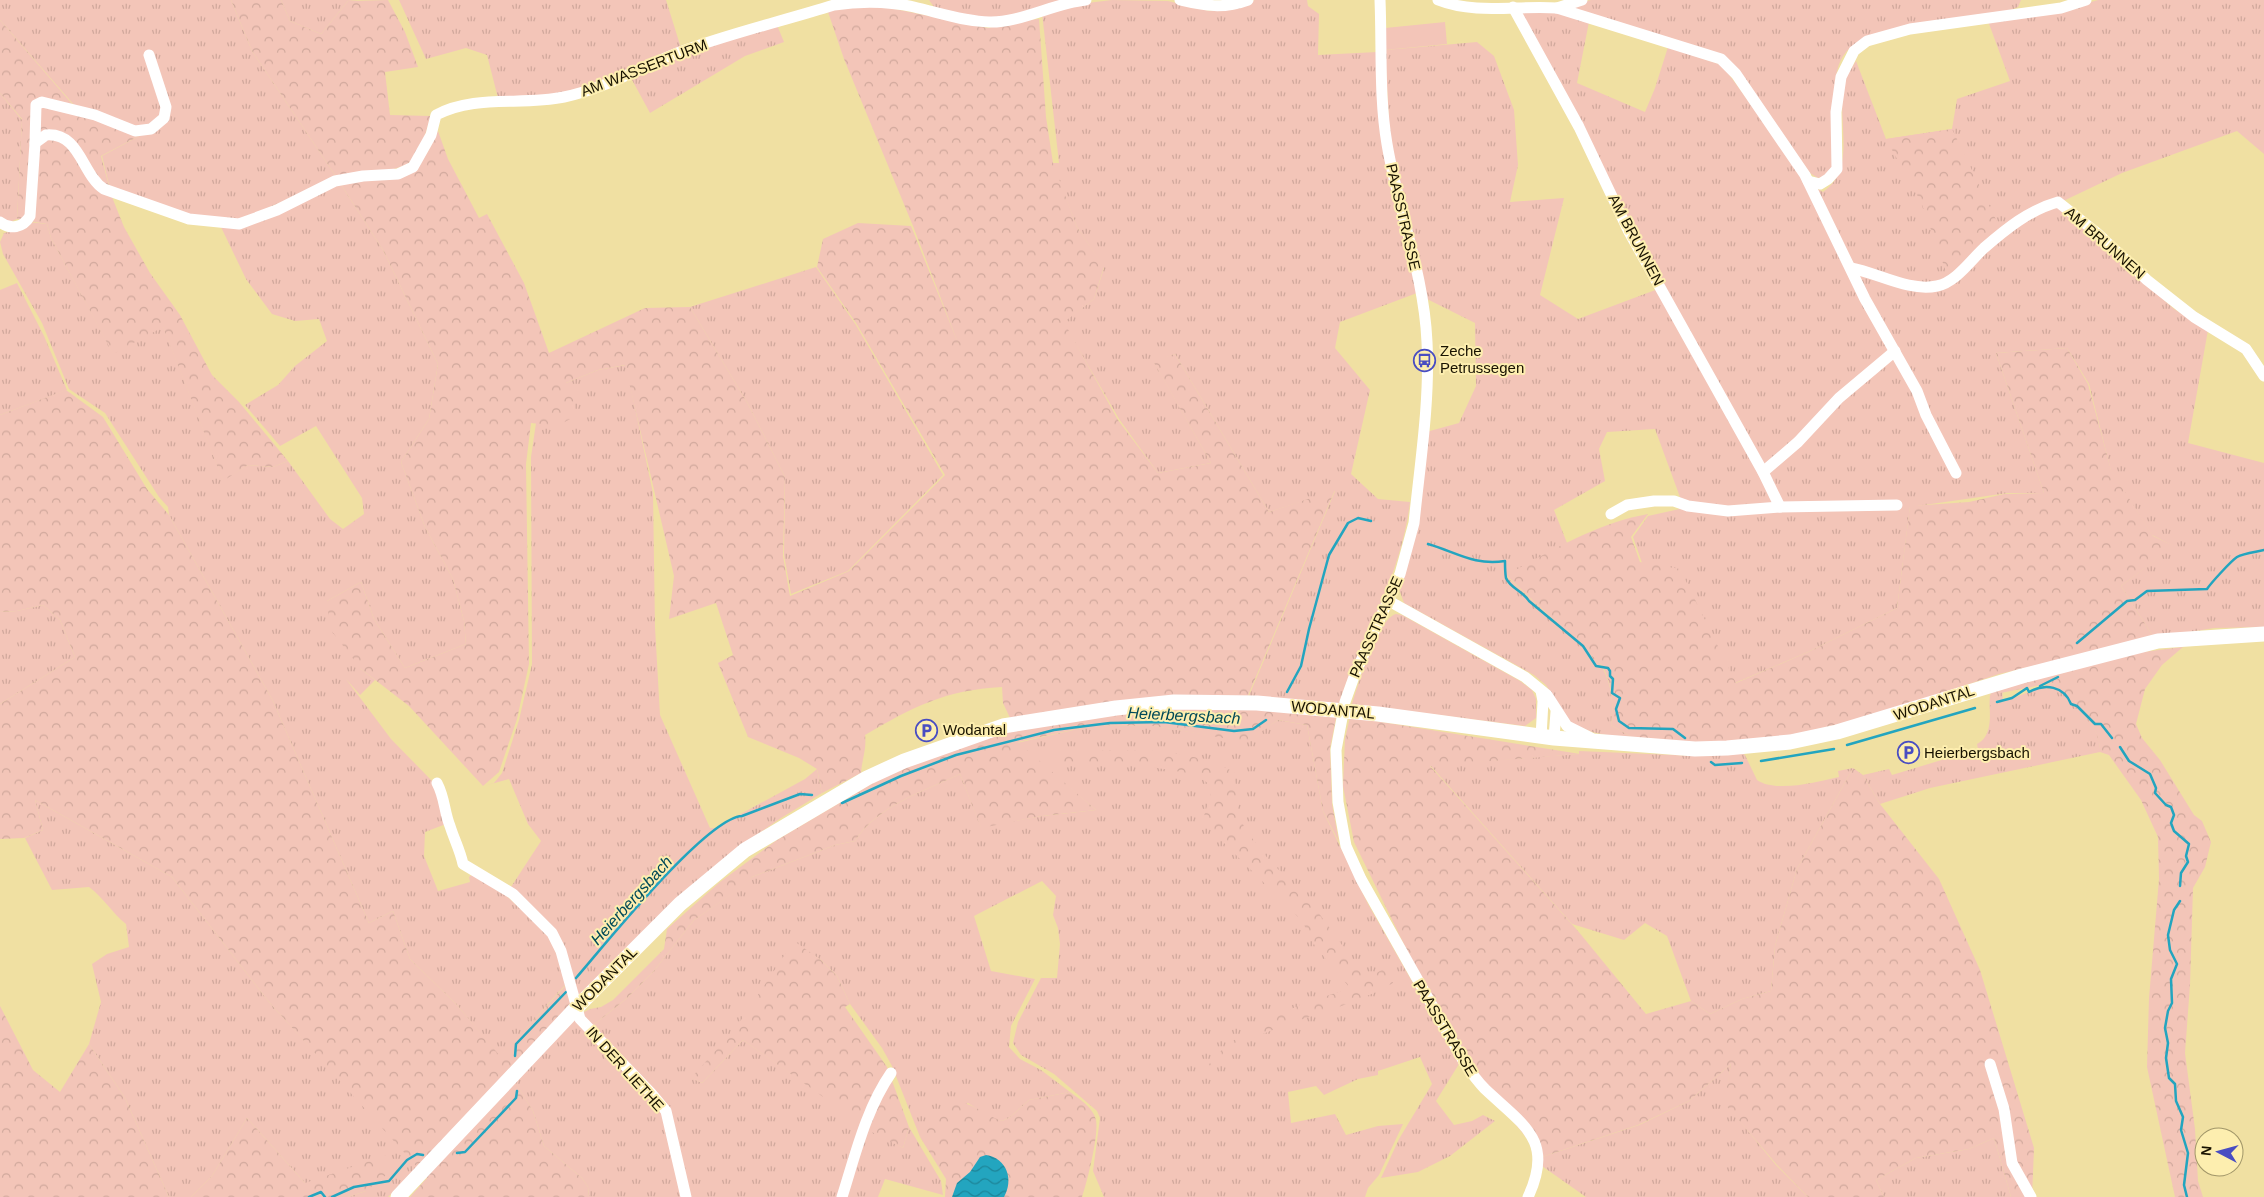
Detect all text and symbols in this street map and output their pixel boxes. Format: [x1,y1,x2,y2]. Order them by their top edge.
street label: AM WASSERTURM [578,36,710,100]
street label: PAASSTRASSE [1383,162,1424,272]
street label: AM BRUNNEN [1605,191,1668,288]
street label: AM BRUNNEN [2062,203,2149,282]
place label: Zeche Petrussegen [1440,342,1524,376]
bus stop icon: Zeche Petrussegen [1412,348,1436,372]
street label: PAASSTRASSE [1346,574,1405,680]
street label: WODANTAL [1891,681,1976,724]
street label: WODANTAL [1291,697,1376,722]
water label: Heierbergsbach [1127,704,1241,727]
parking icon: Wodantal [915,718,939,742]
place label: Wodantal [943,721,1006,738]
parking icon: Heierbergsbach [1896,741,1920,765]
place label: Heierbergsbach [1924,744,2030,761]
water label: Heierbergsbach [587,853,676,948]
street label: WODANTAL [569,943,640,1014]
street label: PAASSTRASSE [1410,977,1481,1079]
street label: IN DER LIETHE [583,1023,668,1114]
north arrow [2194,1127,2244,1177]
text: N [2198,1145,2215,1157]

